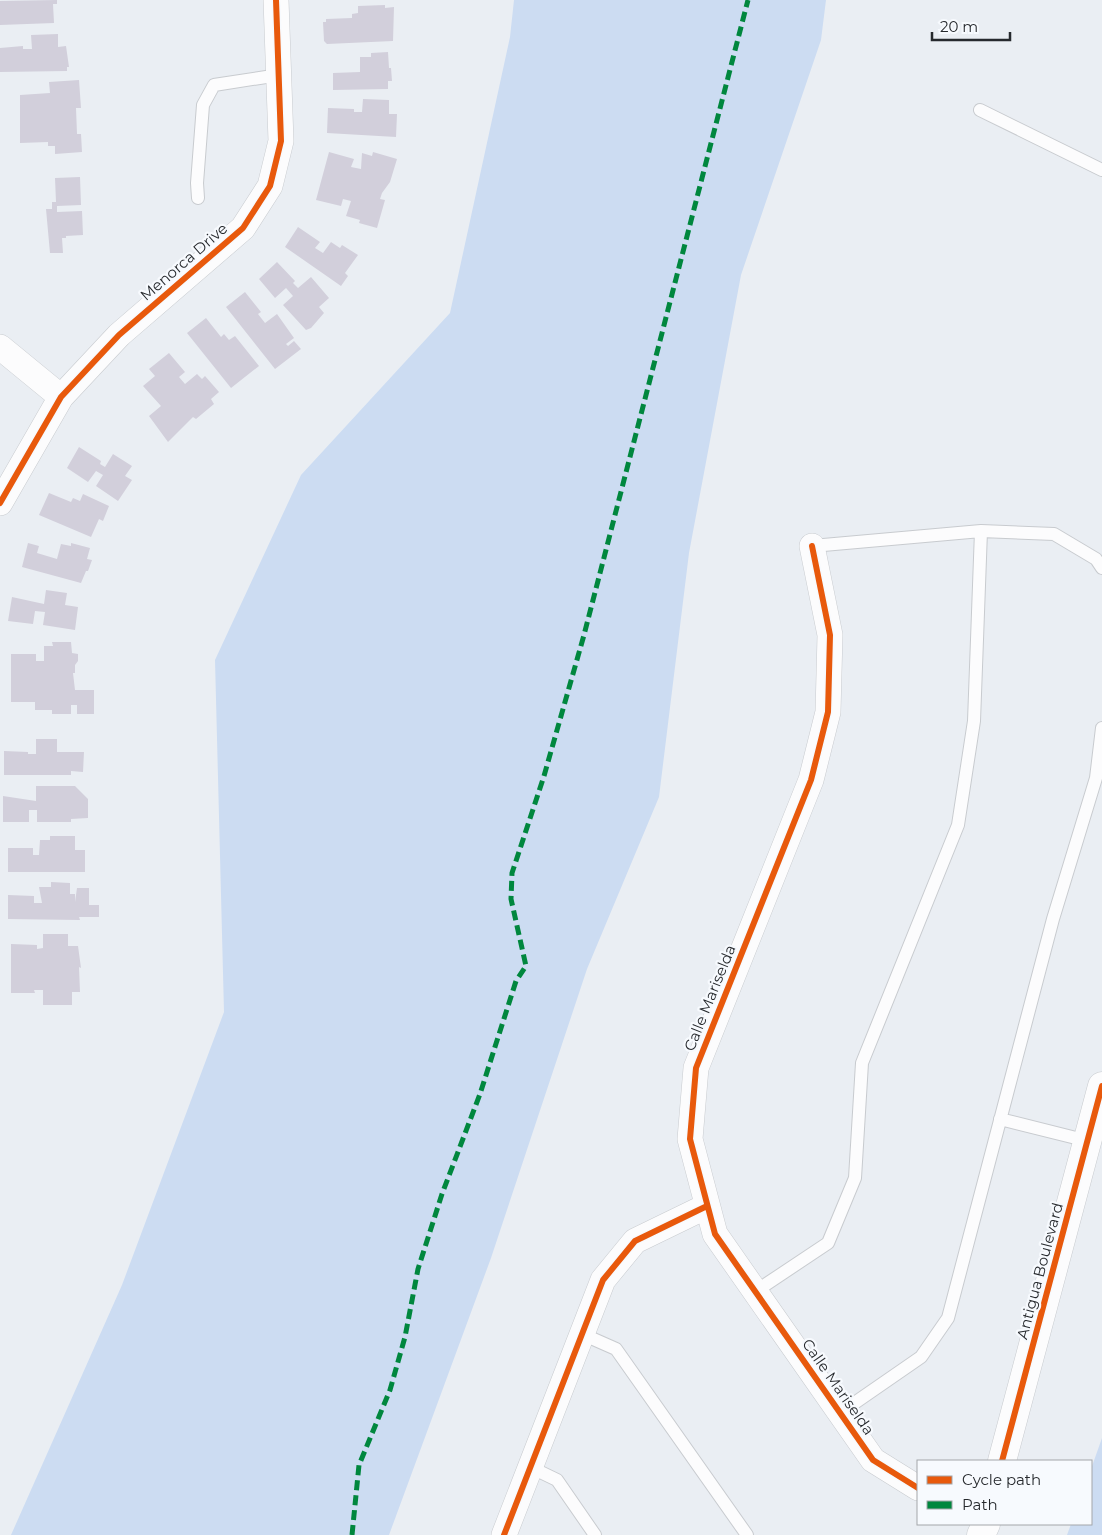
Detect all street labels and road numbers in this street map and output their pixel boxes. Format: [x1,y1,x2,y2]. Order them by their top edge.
street label: Menorca Drive [136,219,231,305]
street label: Calle Mariselda [680,942,740,1054]
street label: Antigua Boulevard [1012,1201,1067,1341]
street label: Calle Mariselda [798,1335,879,1438]

